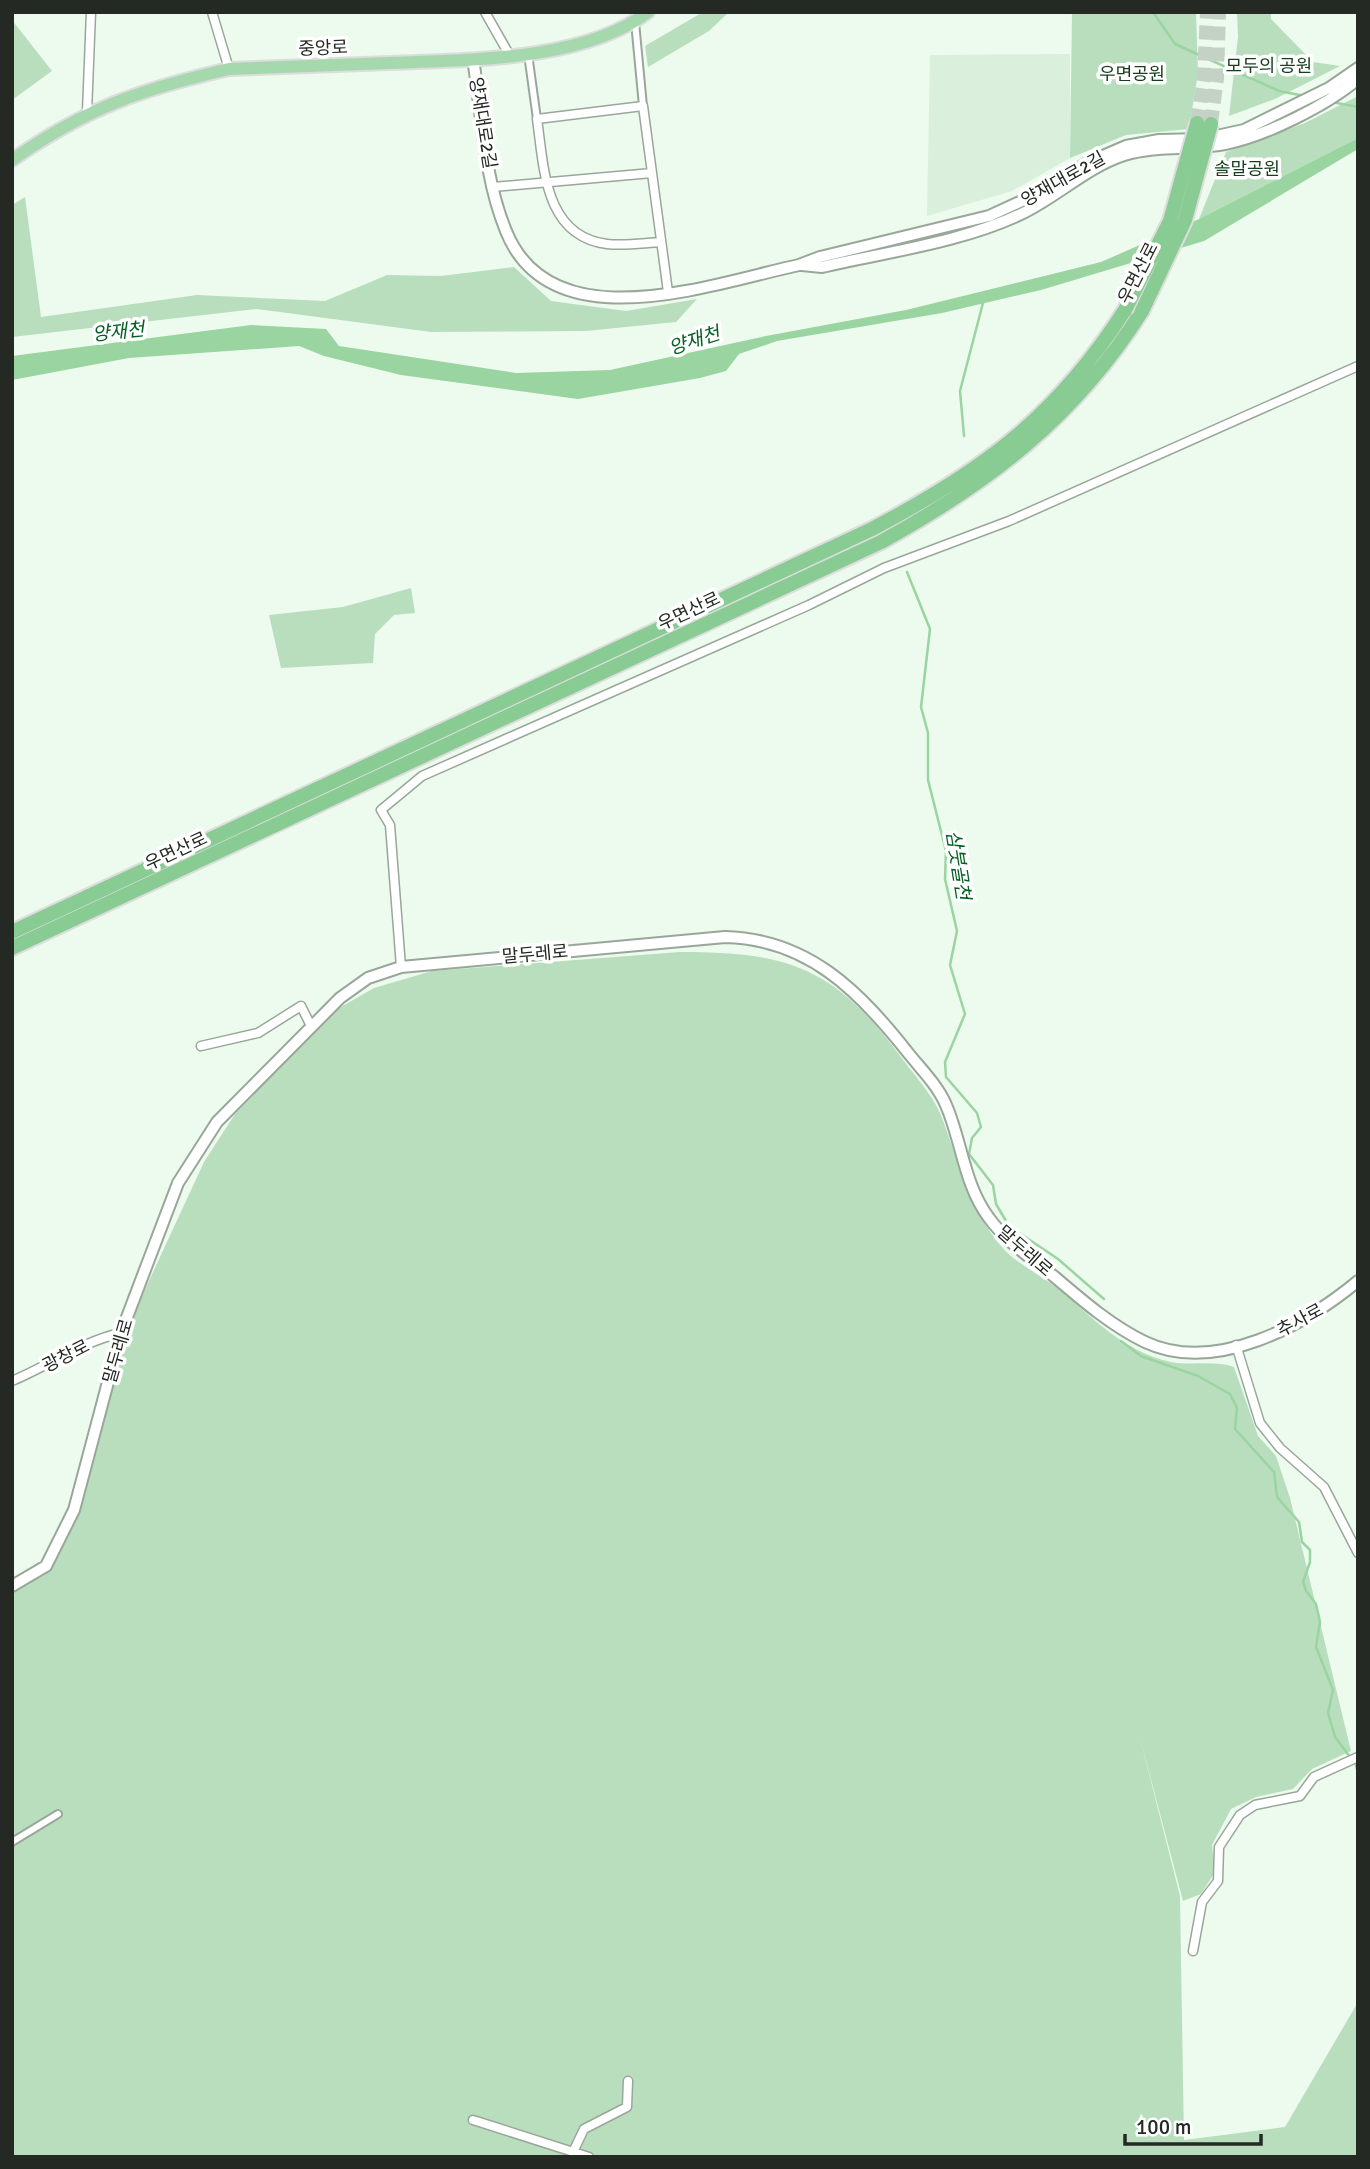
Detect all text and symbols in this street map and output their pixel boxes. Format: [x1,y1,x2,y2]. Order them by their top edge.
street label: 중앙로 [298,36,348,60]
park label: 모두의 공원 [1226,55,1312,77]
park label: 우면공원 [1099,63,1165,85]
street label: 양재대로2길 [465,76,501,170]
street label: 양재대로2길 [1017,147,1109,211]
park label: 솔말공원 [1214,158,1280,180]
street label: 우면산로 [1113,238,1163,308]
water label: 양재천 [91,317,147,347]
water label: 양재천 [666,321,724,360]
street label: 우면산로 [654,587,724,635]
street label: 우면산로 [141,827,211,875]
water label: 삼붓골천 [941,829,976,903]
street label: 말두레로 [501,940,569,968]
street label: 말두레로 [993,1221,1057,1281]
street label: 추사로 [1273,1299,1327,1341]
street label: 말두레로 [98,1316,138,1386]
street label: 광창로 [39,1335,93,1377]
scale bar [1125,2102,1262,2146]
text: 100 m [1136,2114,1191,2140]

